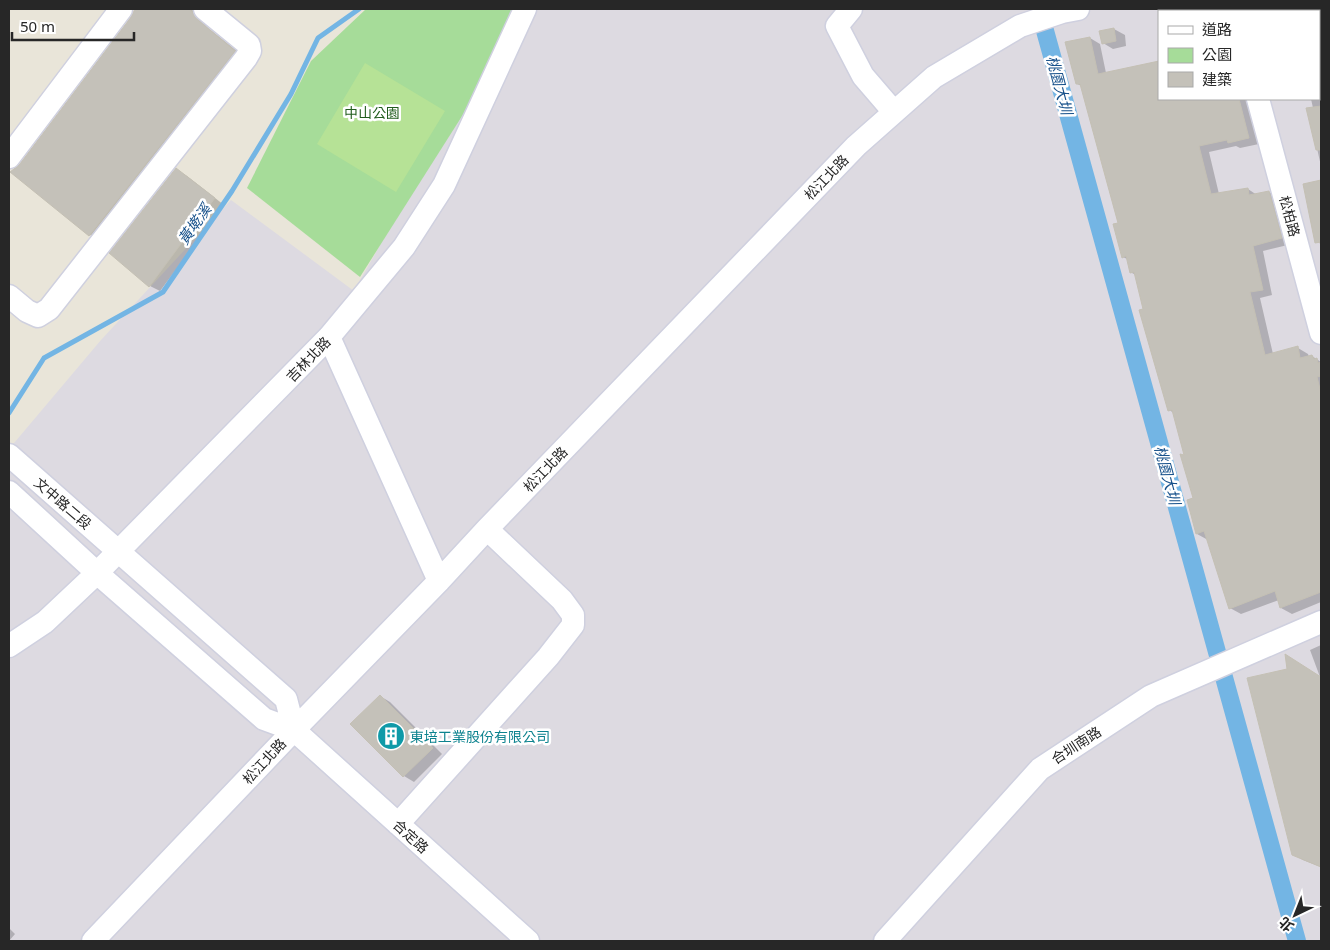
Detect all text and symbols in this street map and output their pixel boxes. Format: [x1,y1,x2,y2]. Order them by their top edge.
scale bar [12,10,135,42]
legend [1158,10,1320,100]
text: 50 m [20,16,55,36]
text: 道路 [1202,19,1232,39]
text: 公園 [1202,44,1232,64]
water label: 桃園大圳 [1043,53,1078,118]
text: 建築 [1202,69,1232,89]
park label: 中山公園 [344,103,400,122]
street label: 松江北路 [800,150,852,204]
street label: 松柏路 [1275,193,1305,239]
water label: 黃墘溪 [173,198,216,248]
street label: 吉林北路 [282,332,334,386]
street label: 松江北路 [519,442,571,496]
water label: 桃園大圳 [1151,443,1186,508]
street label: 文中路二段 [30,473,96,533]
building icon: 東培工業股份有限公司 [376,721,406,751]
street label: 合圳南路 [1047,722,1105,768]
place label: 東培工業股份有限公司 [410,727,550,746]
street label: 松江北路 [238,734,290,788]
street label: 合定路 [389,815,433,857]
north arrow [1270,890,1320,940]
text: 北 [1274,913,1297,937]

